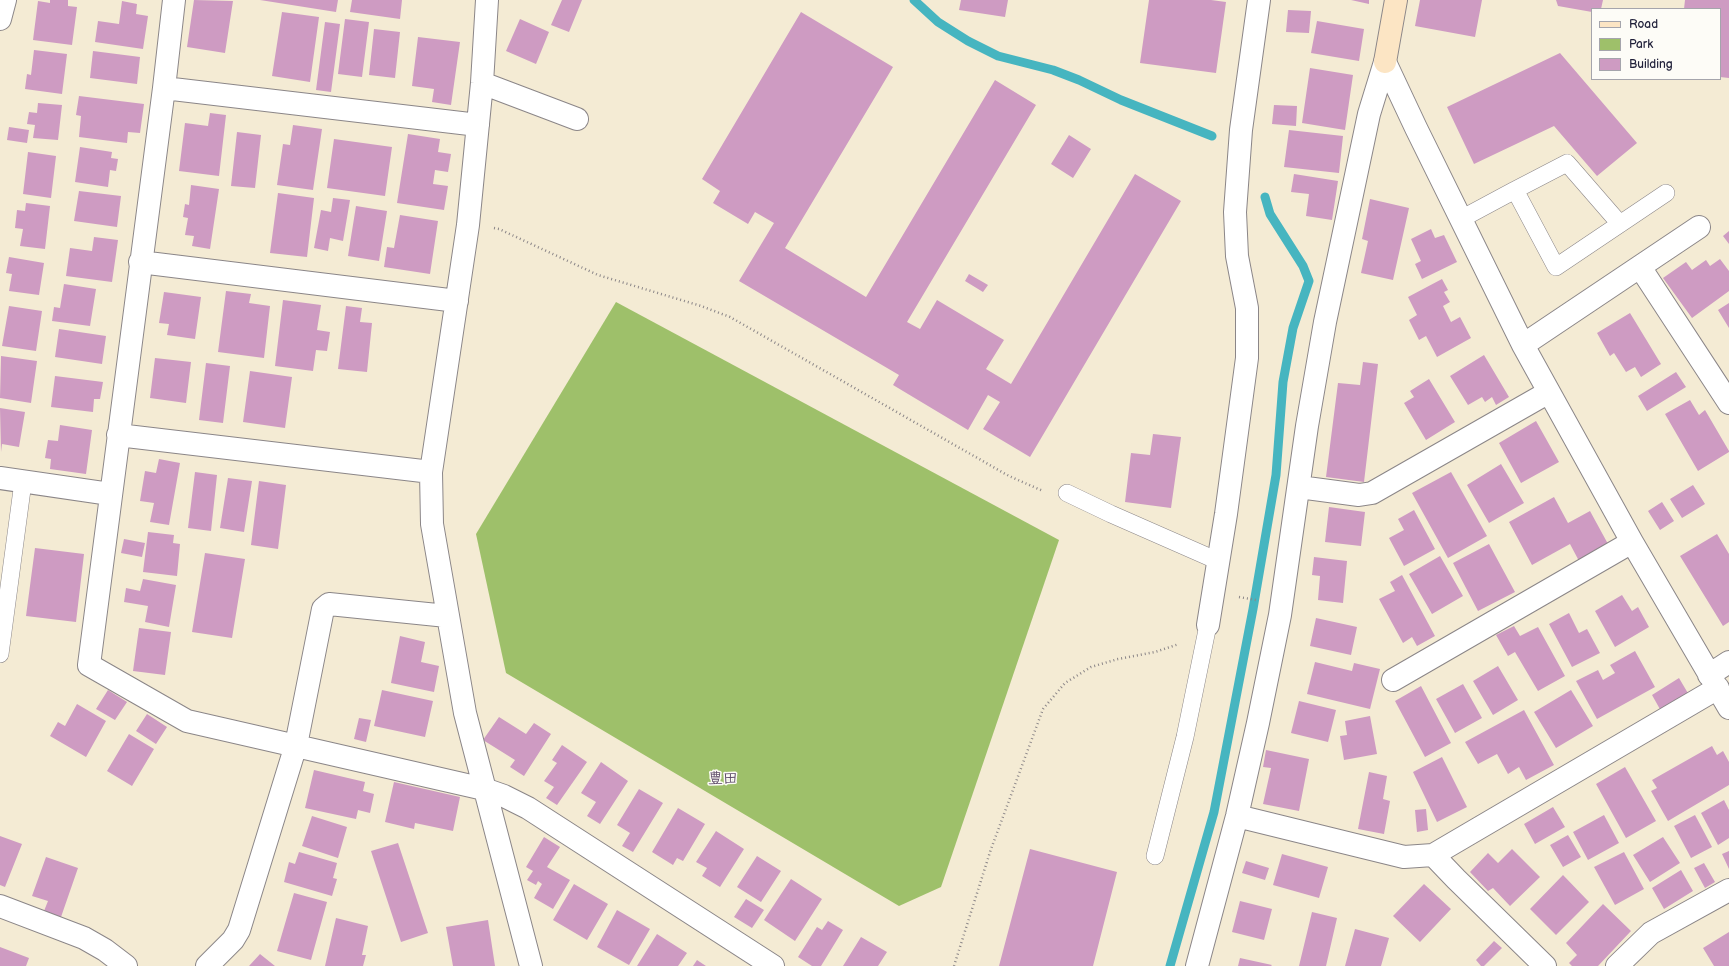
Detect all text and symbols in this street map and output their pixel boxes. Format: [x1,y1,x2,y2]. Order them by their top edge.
legend [1591,8,1721,80]
text: Road [1629,17,1658,32]
text: Park [1629,37,1653,52]
text: Building [1629,57,1673,72]
district label: 豊田 [708,770,738,788]

